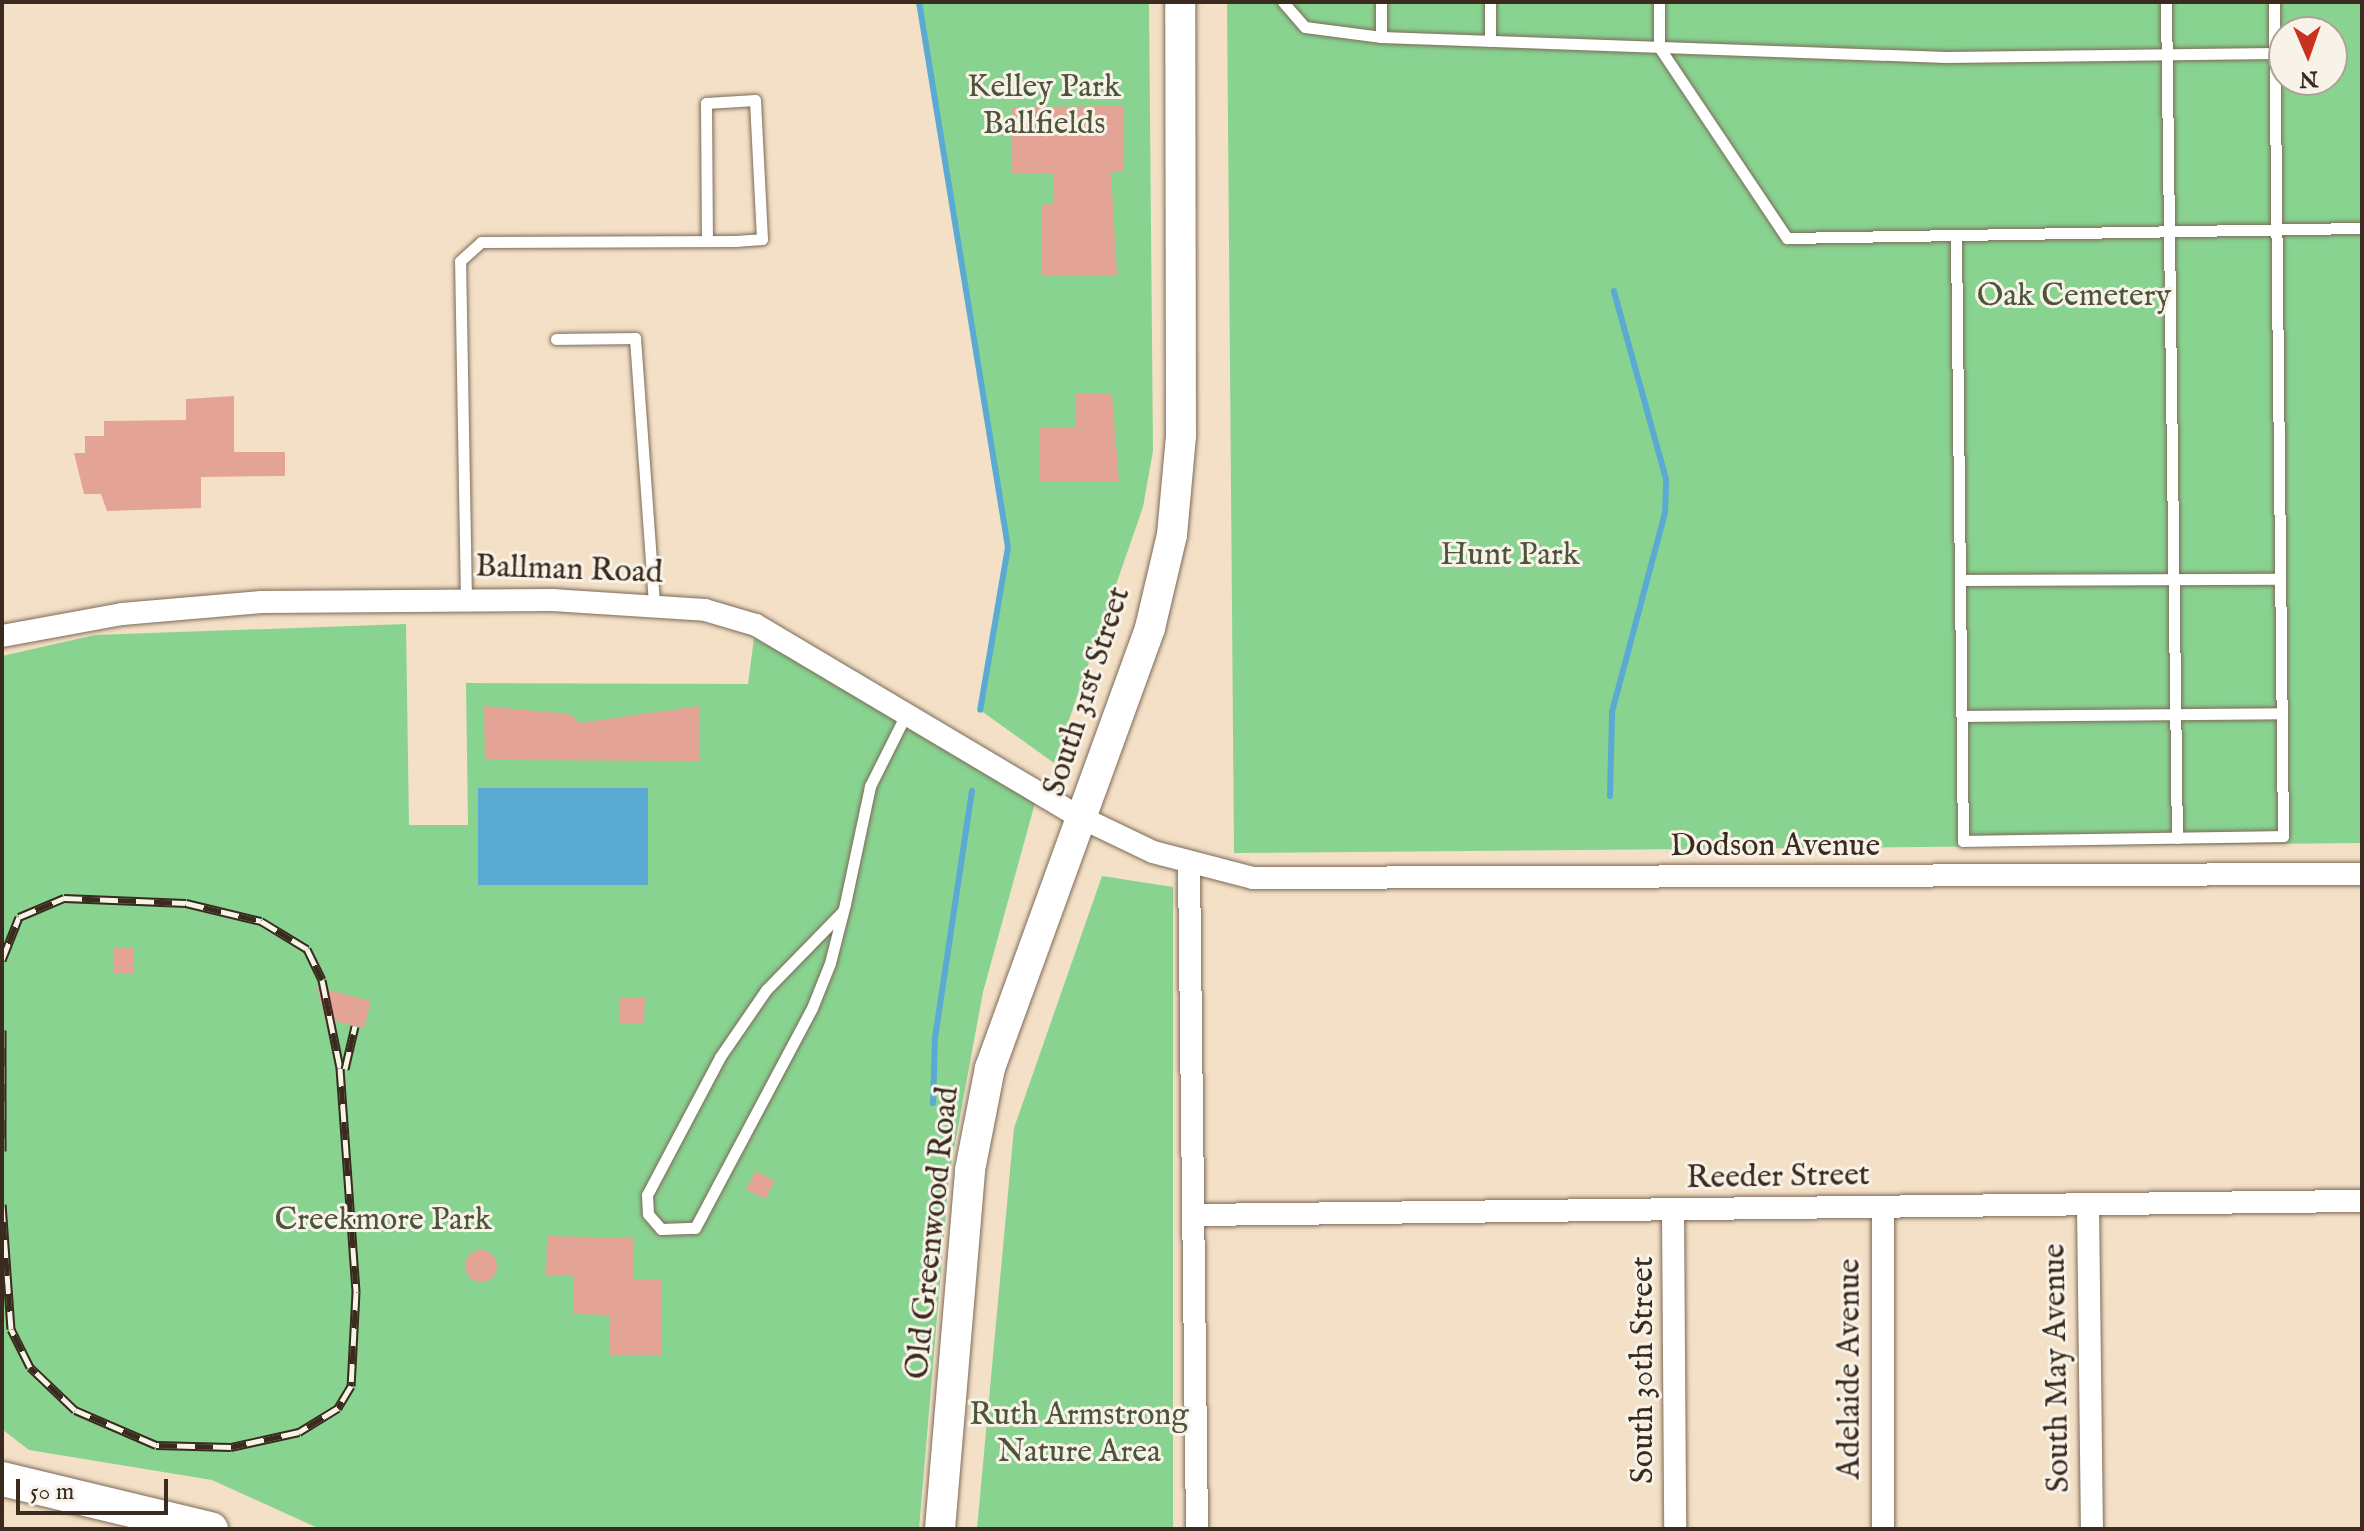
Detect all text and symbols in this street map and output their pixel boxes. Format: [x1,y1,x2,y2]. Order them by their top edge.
north arrow [2268,16,2348,96]
text: N [2299,64,2319,92]
park label: Kelley Park Ballfields [967,70,1121,145]
park label: Oak Cemetery [1977,278,2171,316]
park label: Hunt Park [1440,537,1580,575]
street label: Ballman Road [475,549,663,593]
street label: South 31st Street [1036,583,1140,801]
street label: Dodson Avenue [1670,828,1880,866]
street label: Old Greenwood Road [900,1085,968,1381]
street label: Reeder Street [1686,1157,1870,1199]
park label: Creekmore Park [274,1202,492,1240]
street label: South May Avenue [2037,1243,2079,1493]
street label: South 30th Street [1625,1256,1663,1484]
street label: Adelaide Avenue [1832,1259,1870,1479]
park label: Ruth Armstrong Nature Area [969,1398,1189,1473]
scale bar [20,1463,172,1513]
text: 50 m [30,1477,74,1508]

